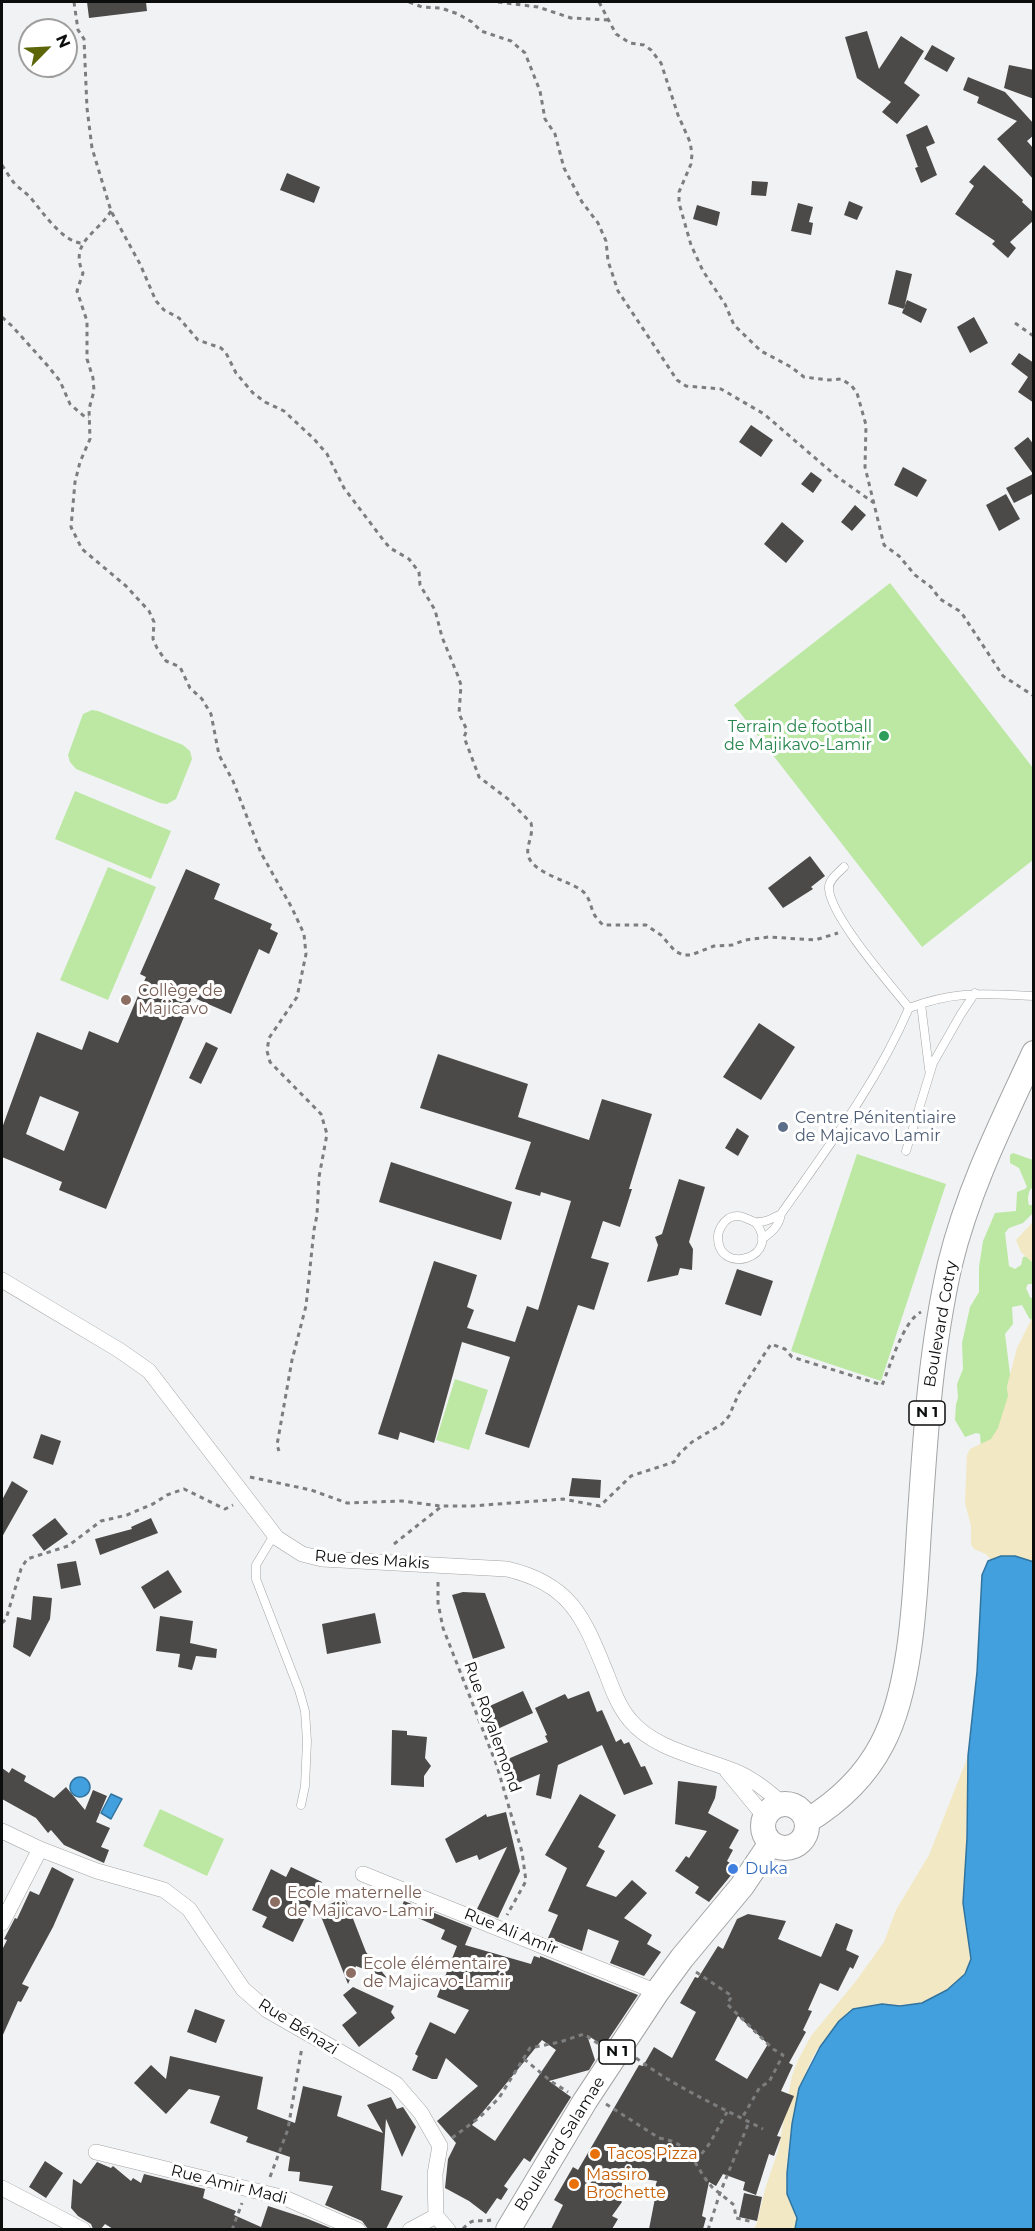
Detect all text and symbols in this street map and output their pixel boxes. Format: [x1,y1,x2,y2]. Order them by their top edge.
north arrow [18,18,78,78]
text: N [52,32,74,51]
place label: Terrain de football de Majikavo-Lamir [724,717,872,755]
marker: Terrain de football de Majikavo-Lamir [877,729,891,743]
place label: Collège de Majicavo [138,981,223,1019]
marker: Collège de Majicavo [119,993,133,1007]
place label: Centre Pénitentiaire de Majicavo Lamir [795,1108,956,1146]
marker: Centre Pénitentiaire de Majicavo Lamir [776,1120,790,1134]
street label: Boulevard Cotry [920,1259,962,1389]
road number: N 1 [909,1401,945,1425]
street label: Rue des Makis [314,1546,430,1574]
street label: Rue Royalemond [459,1659,525,1795]
place label: Duka [745,1859,788,1879]
marker: Duka [726,1862,740,1876]
place label: Ecole maternelle de Majicavo-Lamir [287,1883,435,1921]
marker: Ecole maternelle de Majicavo-Lamir [268,1895,282,1909]
street label: Rue Ali Amir [461,1904,561,1960]
place label: Ecole élémentaire de Majicavo-Lamir [363,1954,511,1992]
marker: Ecole élémentaire de Majicavo-Lamir [344,1966,358,1980]
street label: Rue Bénazi [254,1995,342,2059]
road number: N 1 [599,2040,635,2064]
street label: Boulevard Salamae [511,2073,609,2215]
place label: Tacos Pizza [607,2144,698,2164]
marker: Tacos Pizza [588,2147,602,2161]
street label: Rue Amir Madi [169,2161,289,2209]
place label: Massiro Brochette [586,2165,666,2203]
marker: Massiro Brochette [567,2177,581,2191]

